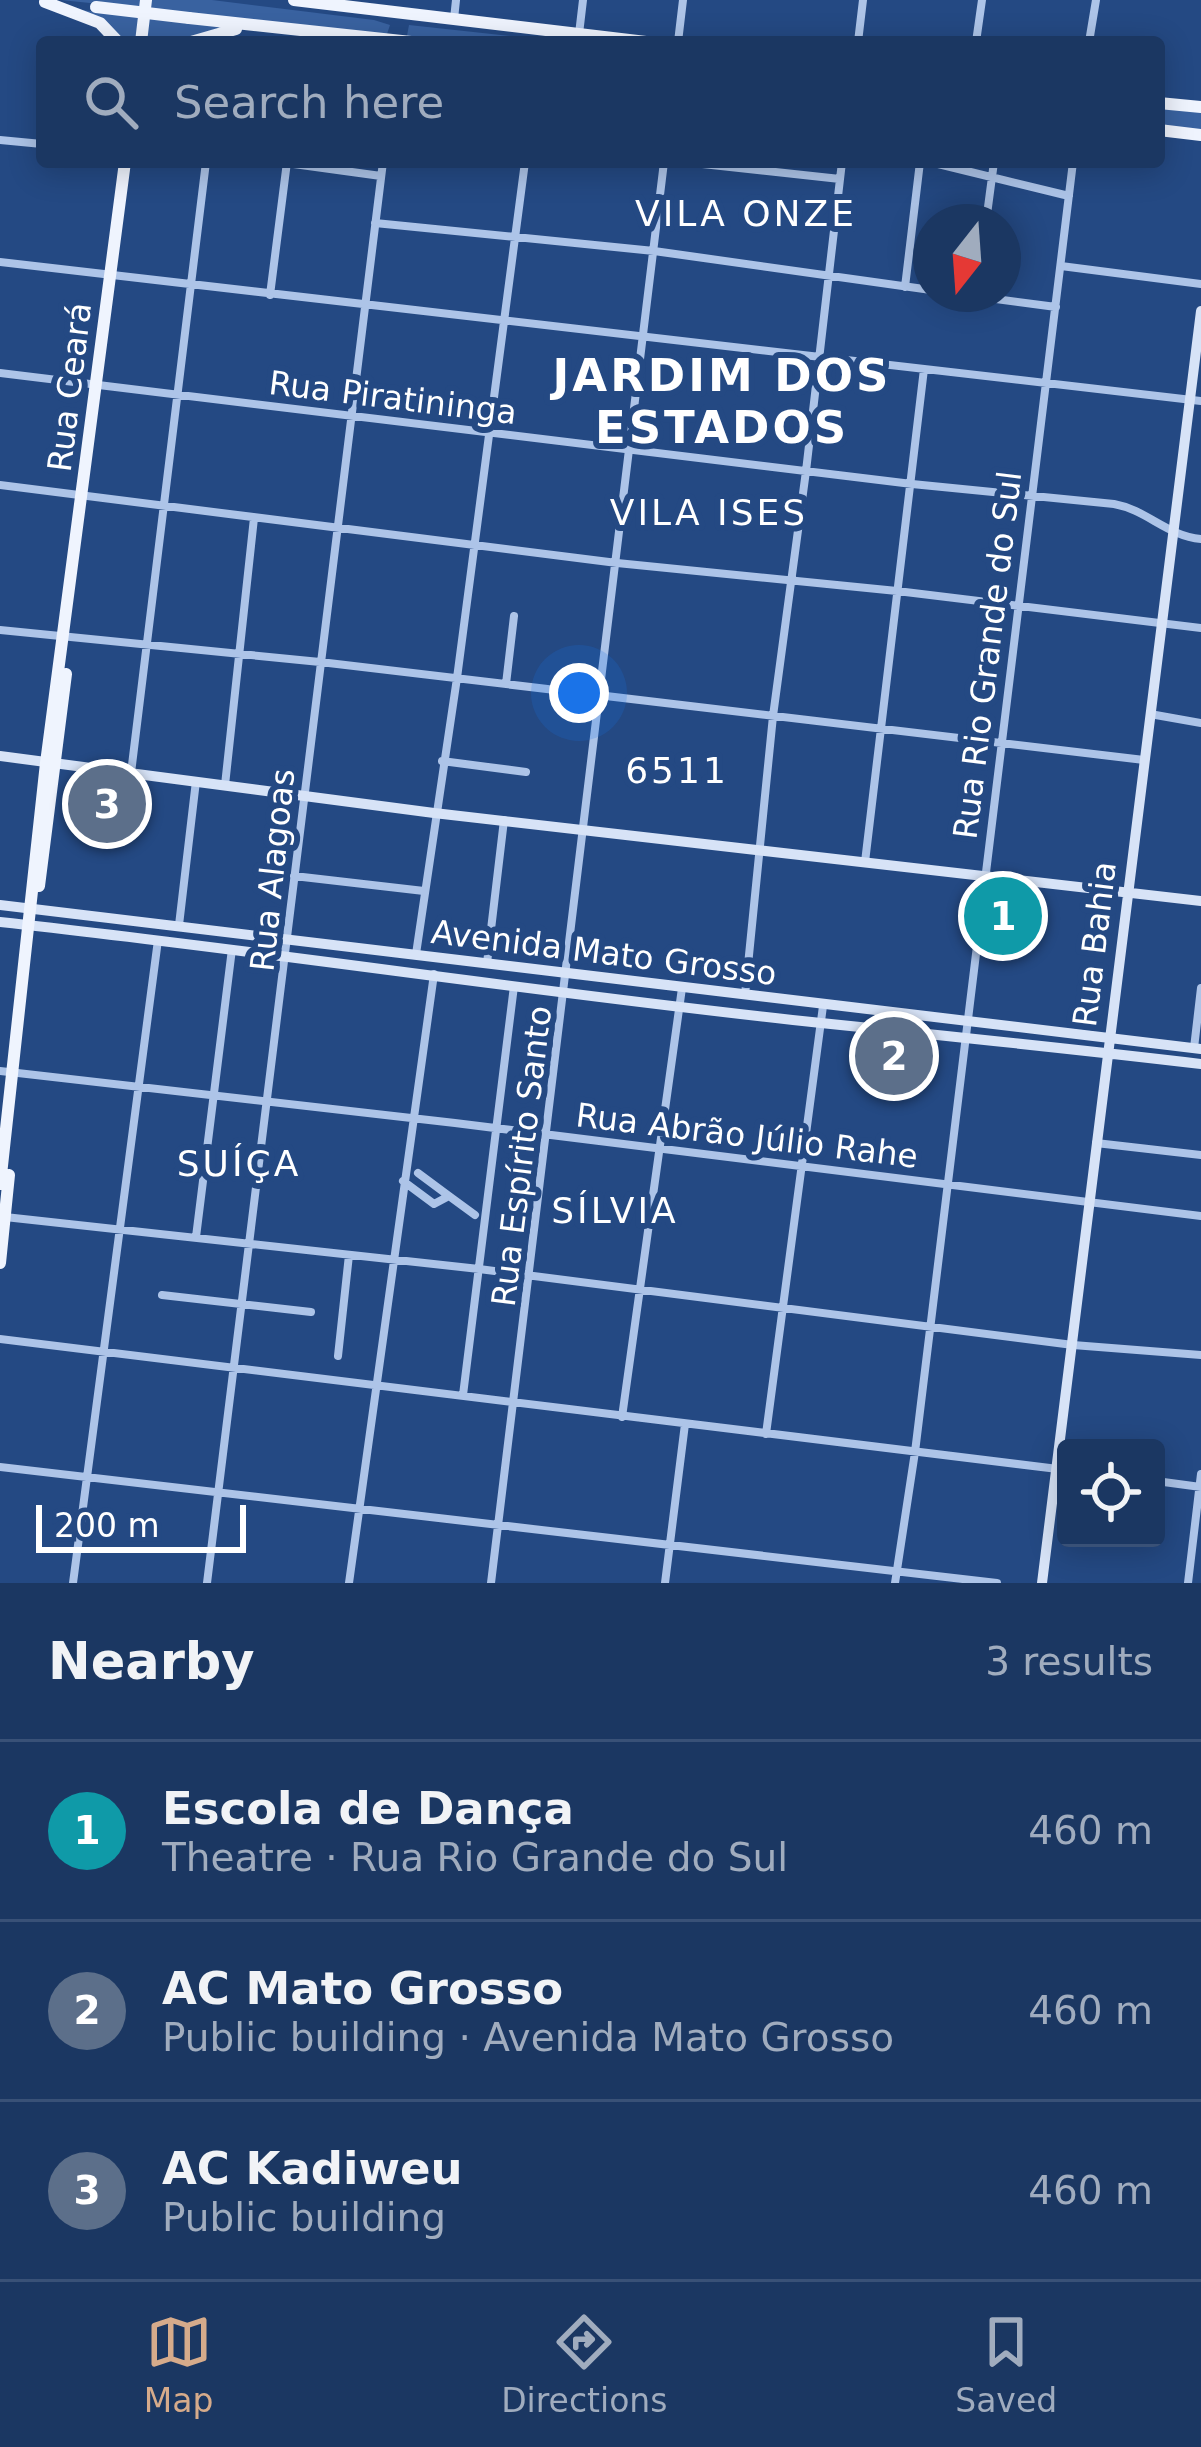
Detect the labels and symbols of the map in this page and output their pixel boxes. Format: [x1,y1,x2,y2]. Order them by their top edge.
district label: VILA ONZE [635,193,857,234]
north arrow [913,204,1021,312]
street label: Rua Ceará [40,300,99,474]
district label: JARDIM DOS ESTADOS [550,349,891,454]
street label: Rua Piratininga [267,363,519,432]
street label: Rua Rio Grande do Sul [946,469,1029,841]
district label: VILA ISES [610,492,808,533]
your location [549,663,609,723]
district label: 6511 [625,750,729,791]
pin: 3 [68,759,146,849]
street label: Rua Alagoas [242,767,303,973]
street label: Rua Bahia [1065,859,1124,1029]
pin: 1 [964,871,1042,961]
street label: Avenida Mato Grosso [429,912,779,993]
street label: Rua Espírito Santo [484,1003,559,1309]
pin: 2 [855,1011,933,1101]
street label: Rua Abrão Júlio Rahe [574,1095,920,1176]
district label: SUÍÇA [177,1143,301,1184]
district label: SÍLVIA [551,1190,679,1231]
scale bar [36,1499,246,1552]

